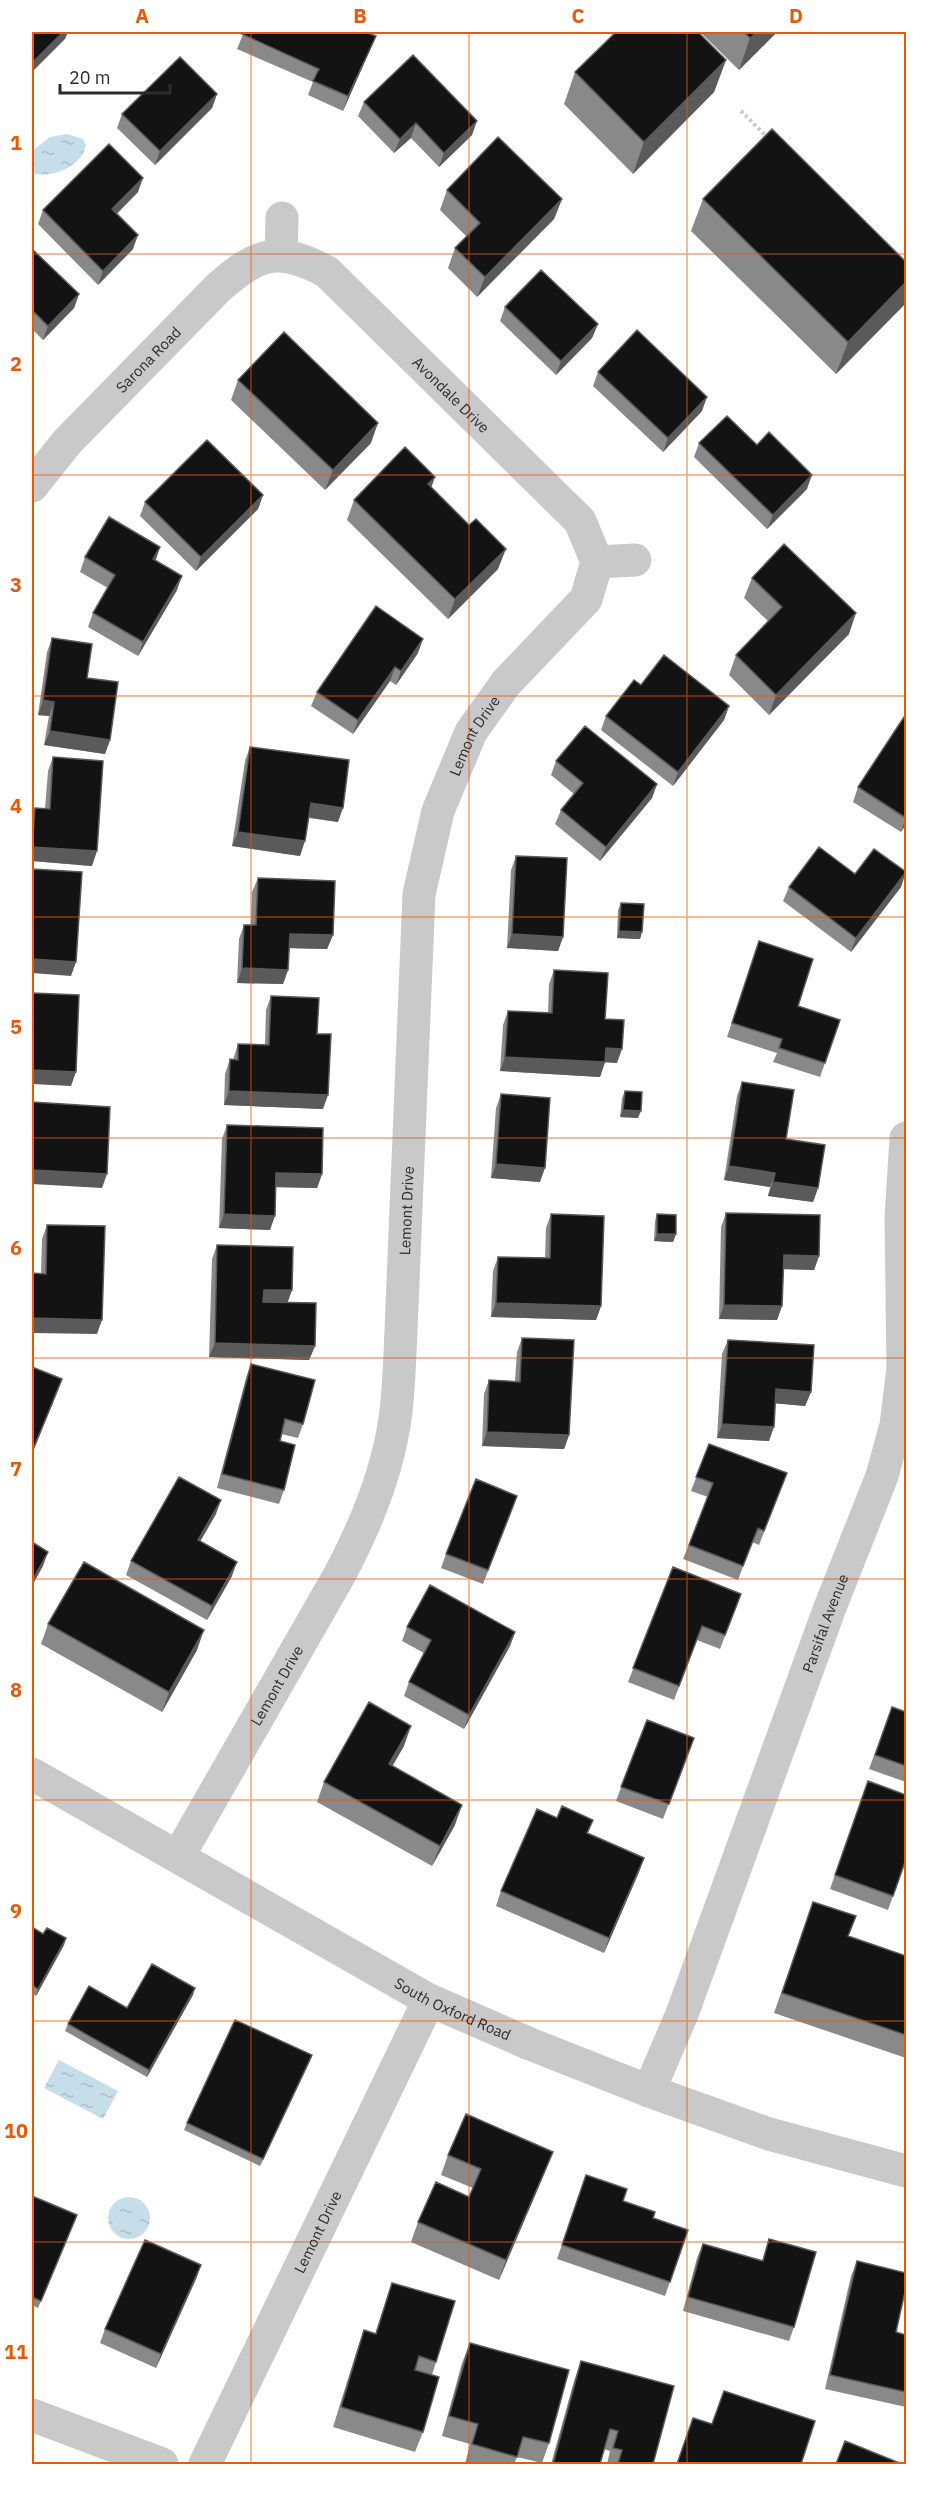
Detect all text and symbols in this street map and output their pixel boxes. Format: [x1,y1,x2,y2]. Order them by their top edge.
text: A [135,2,149,29]
text: B [353,2,367,29]
text: C [571,2,585,29]
text: D [789,2,803,29]
scale bar [60,57,170,95]
text: 20 m [69,66,111,89]
text: 1 [10,129,22,156]
street label: Sarona Road [111,322,185,396]
text: 2 [10,350,22,377]
street label: Avondale Drive [409,352,494,437]
text: 3 [10,571,22,598]
street label: Lemont Drive [444,692,504,778]
text: 4 [10,792,22,819]
text: 5 [10,1013,22,1040]
street label: Lemont Drive [395,1166,417,1256]
text: 6 [10,1234,22,1261]
text: 7 [10,1455,22,1482]
street label: Parsifal Avenue [798,1571,852,1675]
street label: Lemont Drive [246,1642,307,1729]
text: 8 [10,1676,22,1703]
text: 9 [10,1897,22,1924]
street label: South Oxford Road [391,1973,514,2044]
text: 10 [4,2117,28,2144]
street label: Lemont Drive [289,2187,345,2276]
text: 11 [4,2338,28,2365]

